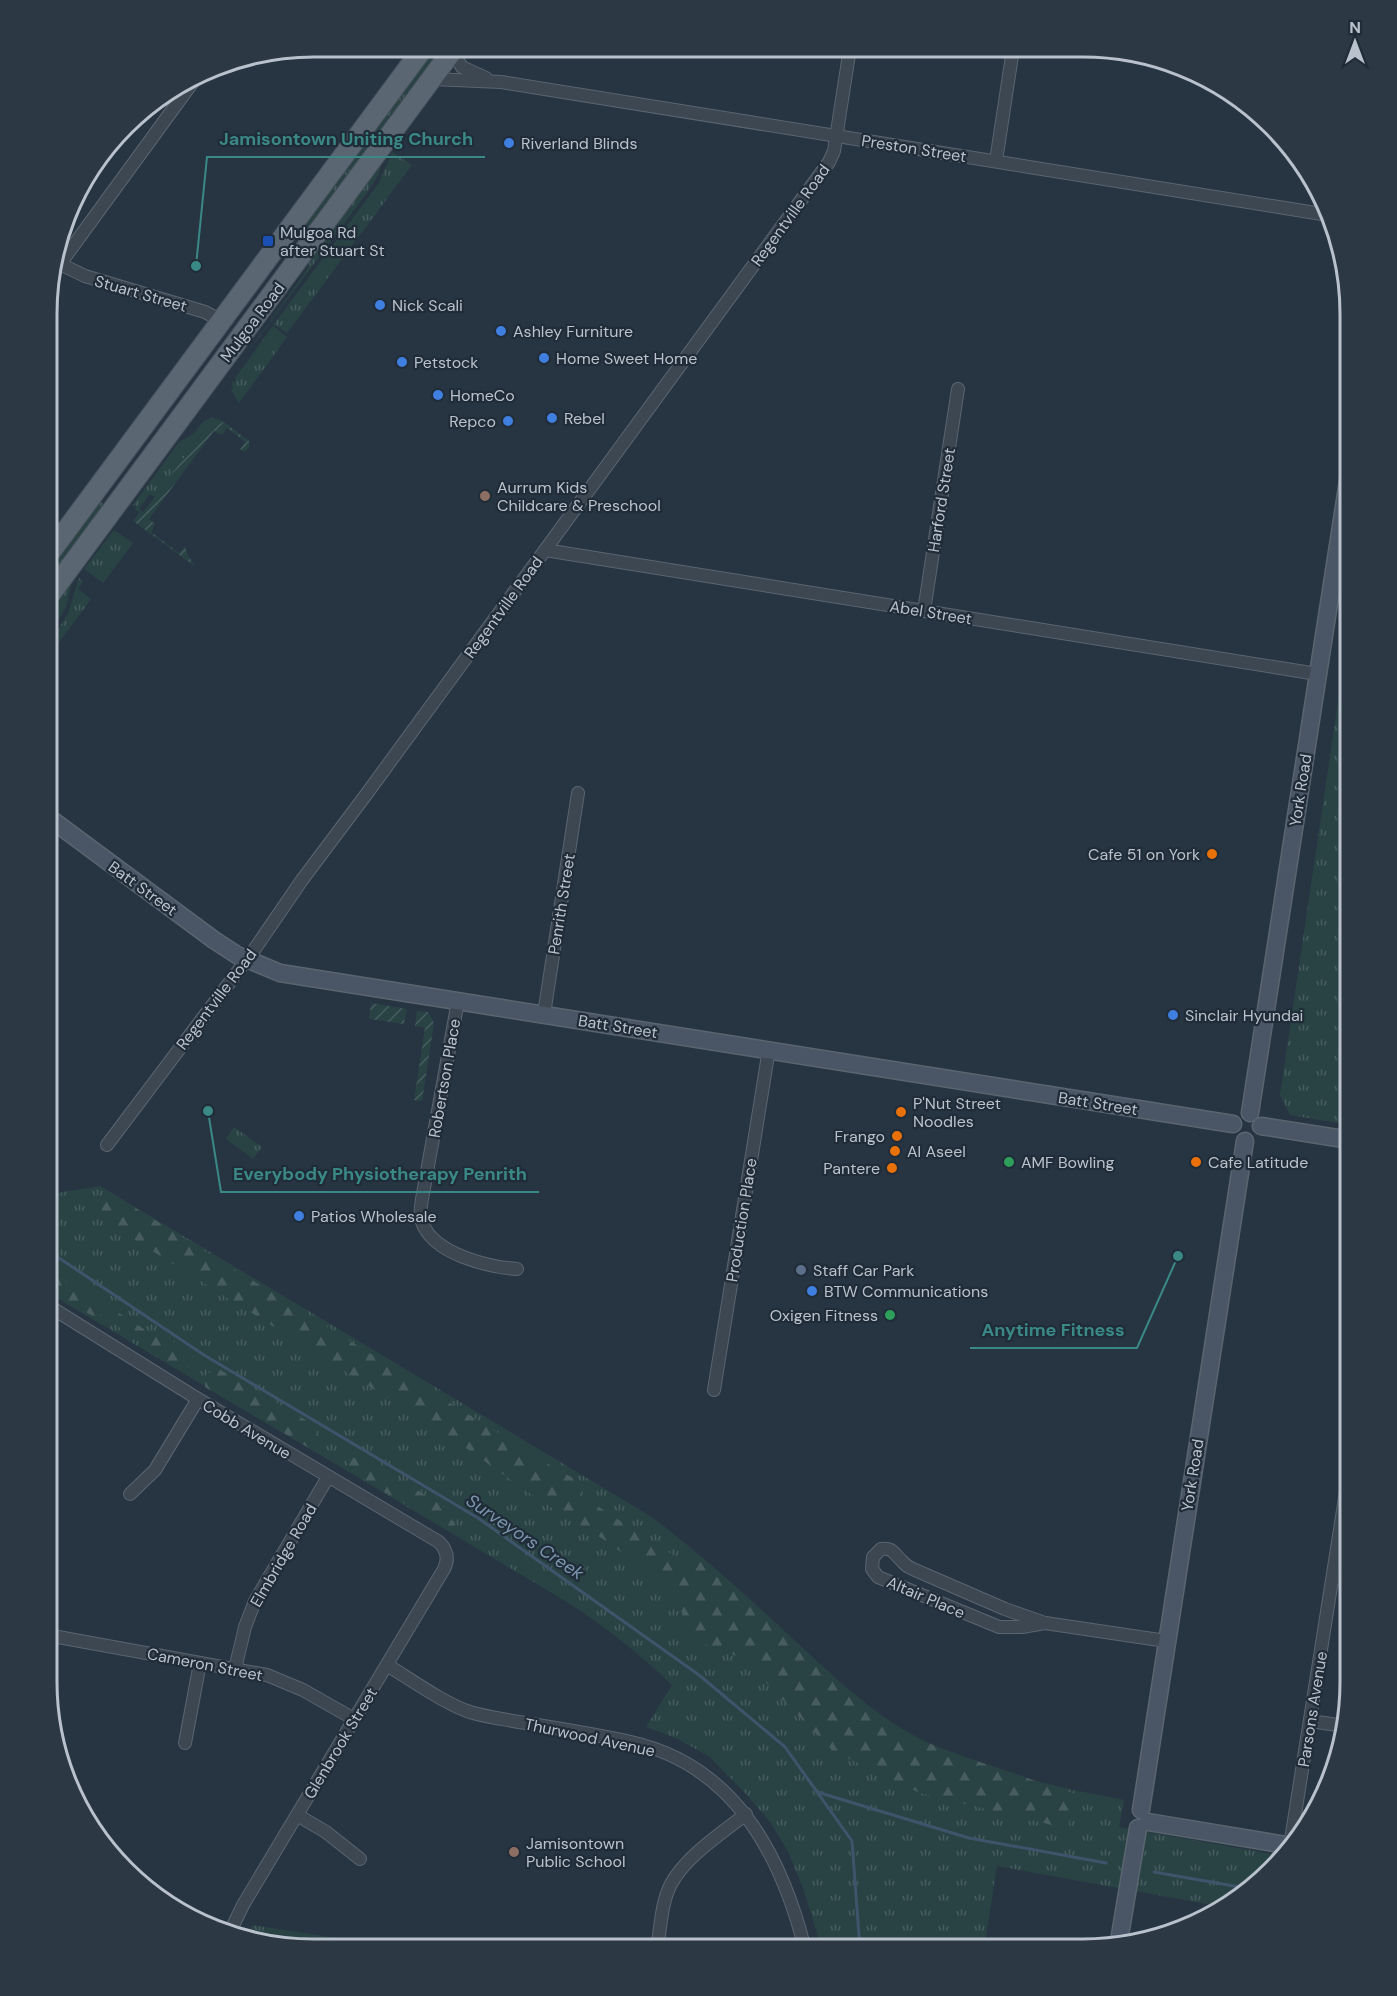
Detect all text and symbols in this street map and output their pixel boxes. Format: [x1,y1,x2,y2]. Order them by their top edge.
north arrow [1325,12,1385,72]
text: N [1349,17,1361,38]
callout: Jamisontown Uniting Church [207,121,485,157]
text: Jamisontown Uniting Church [219,127,473,151]
street label: Preston Street [860,130,968,167]
place label: Riverland Blinds [521,133,637,154]
marker: Riverland Blinds [502,136,516,150]
street label: Regentville Road [746,160,835,270]
place label: Mulgoa Rd after Stuart St [280,222,385,261]
marker: Mulgoa Rd after Stuart St [261,234,275,248]
street label: Stuart Street [92,270,190,317]
street label: Mulgoa Road [216,278,289,366]
place label: Nick Scali [392,295,463,316]
marker: Nick Scali [373,298,387,312]
place label: Ashley Furniture [513,321,633,342]
marker: Ashley Furniture [494,324,508,338]
place label: Home Sweet Home [556,348,697,369]
marker: Home Sweet Home [537,351,551,365]
place label: Petstock [414,352,478,373]
marker: Petstock [395,355,409,369]
place label: HomeCo [450,385,515,406]
marker: HomeCo [431,388,445,402]
place label: Rebel [564,408,605,429]
place label: Repco [449,411,496,432]
marker: Rebel [545,411,559,425]
marker: Repco [501,414,515,428]
street label: Harford Street [923,446,960,554]
place label: Aurrum Kids Childcare & Preschool [497,477,661,516]
marker: Aurrum Kids Childcare & Preschool [478,489,492,503]
street label: Regentville Road [459,552,548,662]
street label: Abel Street [888,596,974,629]
street label: York Road [1284,752,1317,828]
place label: Cafe 51 on York [1088,844,1200,865]
marker: Cafe 51 on York [1205,847,1219,861]
street label: Penrith Street [543,852,580,956]
street label: Batt Street [104,856,181,920]
street label: Regentville Road [172,945,261,1054]
place label: Sinclair Hyundai [1185,1005,1303,1026]
marker: Sinclair Hyundai [1166,1008,1180,1022]
street label: Batt Street [577,1010,659,1043]
street label: Robertson Place [424,1017,465,1139]
street label: Batt Street [1057,1087,1139,1120]
place label: P'Nut Street Noodles [913,1093,1001,1132]
marker: P'Nut Street Noodles [894,1105,908,1119]
place label: Frango [835,1126,885,1147]
marker: Frango [890,1129,904,1143]
place label: Al Aseel [907,1141,966,1162]
marker: Al Aseel [888,1144,902,1158]
place label: AMF Bowling [1021,1152,1115,1173]
place label: Cafe Latitude [1208,1152,1308,1173]
marker: AMF Bowling [1002,1155,1016,1169]
marker: Cafe Latitude [1189,1155,1203,1169]
callout: Everybody Physiotherapy Penrith [221,1156,539,1192]
street label: Production Place [721,1157,762,1284]
place label: Pantere [823,1158,880,1179]
marker: Pantere [885,1161,899,1175]
text: Everybody Physiotherapy Penrith [233,1162,527,1186]
place label: Patios Wholesale [311,1206,437,1227]
marker: Patios Wholesale [292,1209,306,1223]
place label: Staff Car Park [813,1260,914,1281]
marker: Staff Car Park [794,1263,808,1277]
place label: BTW Communications [824,1281,988,1302]
marker: BTW Communications [805,1284,819,1298]
place label: Oxigen Fitness [770,1305,878,1326]
marker: Oxigen Fitness [883,1308,897,1322]
callout: Anytime Fitness [970,1312,1137,1348]
text: Anytime Fitness [982,1318,1124,1342]
street label: Cobb Avenue [199,1395,295,1464]
street label: York Road [1176,1437,1209,1513]
water label: Surveyors Creek [461,1489,589,1586]
street label: Elmbridge Road [245,1500,321,1611]
street label: Altair Place [884,1572,968,1623]
street label: Cameron Street [145,1643,265,1686]
street label: Parsons Avenue [1293,1650,1332,1768]
street label: Glenbrook Street [299,1684,382,1803]
street label: Thurwood Avenue [523,1713,657,1762]
place label: Jamisontown Public School [526,1833,625,1872]
marker: Jamisontown Public School [507,1845,521,1859]

